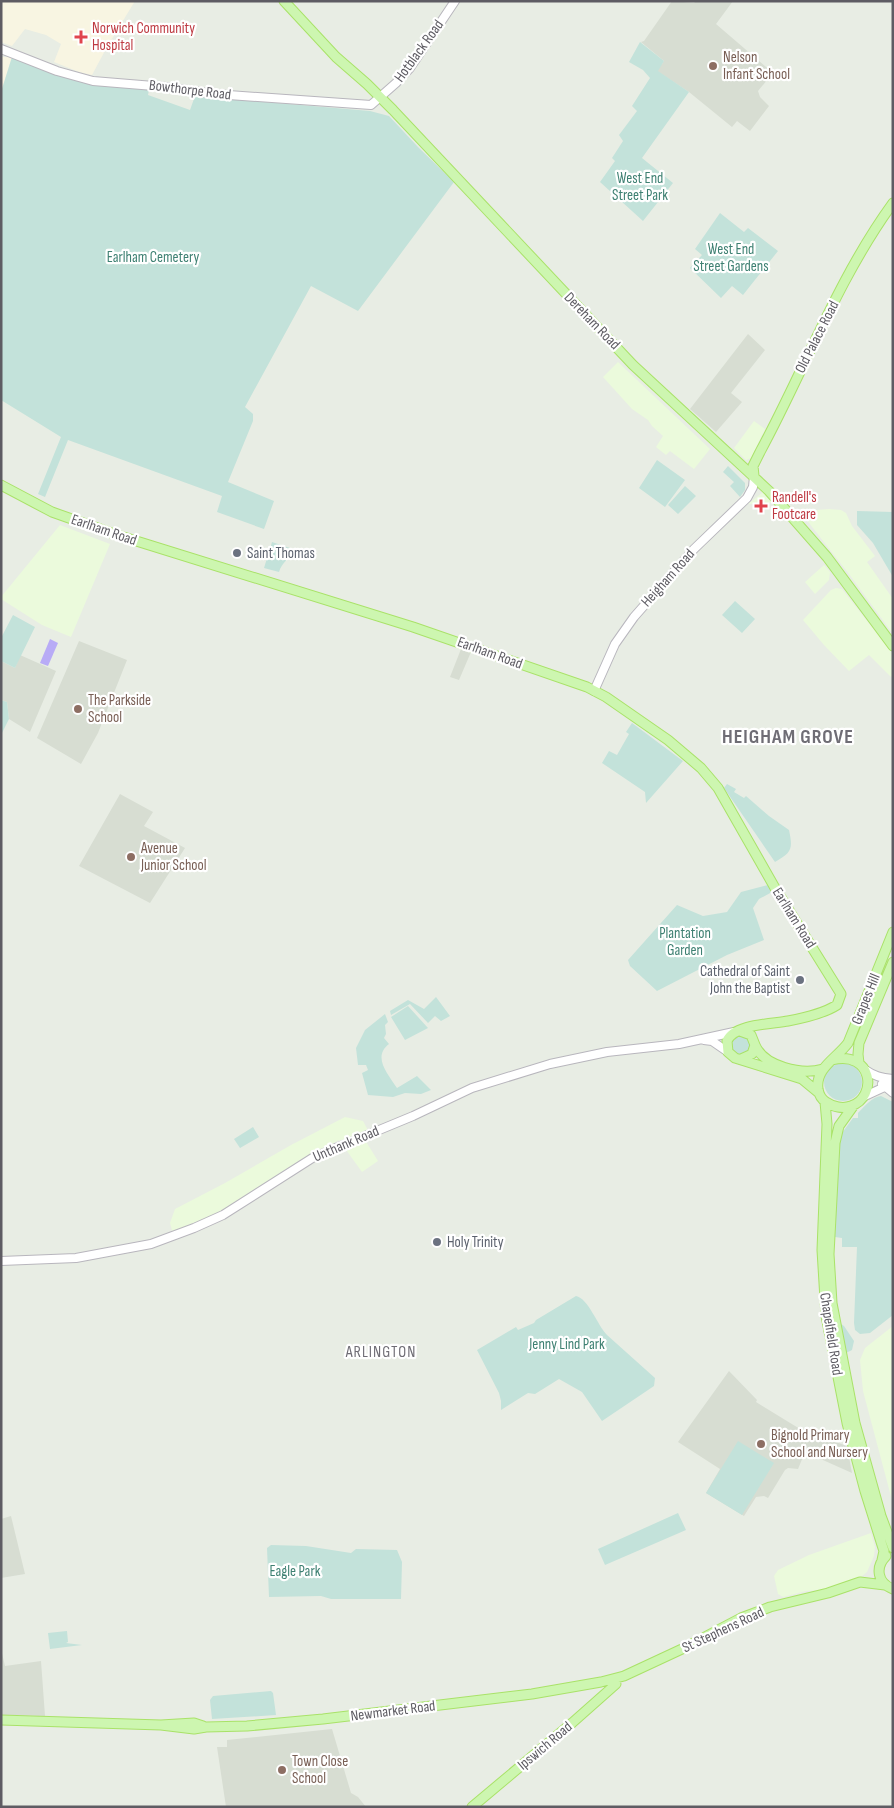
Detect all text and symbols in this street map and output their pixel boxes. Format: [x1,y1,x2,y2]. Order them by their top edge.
street label: Hotblack Road [390,16,448,86]
place label: Norwich Community Hospital [92,19,195,55]
marker: Norwich Community Hospital [74,30,88,44]
place label: Nelson Infant School [723,48,790,84]
marker: Nelson Infant School [707,60,719,72]
street label: Bowthorpe Road [148,76,232,104]
park label: West End Street Park [612,169,668,205]
park label: West End Street Gardens [693,240,769,276]
park label: Earlham Cemetery [107,248,199,267]
street label: Dereham Road [560,288,624,354]
street label: Old Palace Road [791,298,843,376]
place label: Randell's Footcare [772,488,817,524]
marker: Randell's Footcare [754,499,768,513]
street label: Earlham Road [69,510,139,550]
place label: Saint Thomas [247,544,315,563]
street label: Heigham Road [637,545,699,611]
marker: Saint Thomas [231,547,243,559]
street label: Earlham Road [455,632,525,674]
place label: The Parkside School [88,691,151,727]
marker: The Parkside School [72,703,84,715]
district label: HEIGHAM GROVE [722,725,854,749]
place label: Avenue Junior School [140,839,207,875]
marker: Avenue Junior School [125,851,137,863]
street label: Earlham Road [768,884,820,952]
park label: Plantation Garden [659,924,711,960]
place label: Cathedral of Saint John the Baptist [700,962,790,998]
street label: Grapes Hill [847,971,885,1027]
marker: Cathedral of Saint John the Baptist [794,974,806,986]
street label: Unthank Road [310,1122,382,1166]
place label: Holy Trinity [447,1233,504,1252]
marker: Holy Trinity [431,1236,443,1248]
street label: Chapelfield Road [815,1291,847,1377]
park label: Jenny Lind Park [528,1335,605,1354]
district label: ARLINGTON [345,1343,416,1362]
place label: Bignold Primary School and Nursery [771,1426,868,1462]
marker: Bignold Primary School and Nursery [755,1438,767,1450]
park label: Eagle Park [270,1562,321,1581]
street label: St Stephens Road [679,1603,767,1657]
street label: Newmarket Road [350,1696,436,1726]
street label: Ipswich Road [514,1718,576,1774]
place label: Town Close School [292,1752,348,1788]
marker: Town Close School [276,1764,288,1776]

